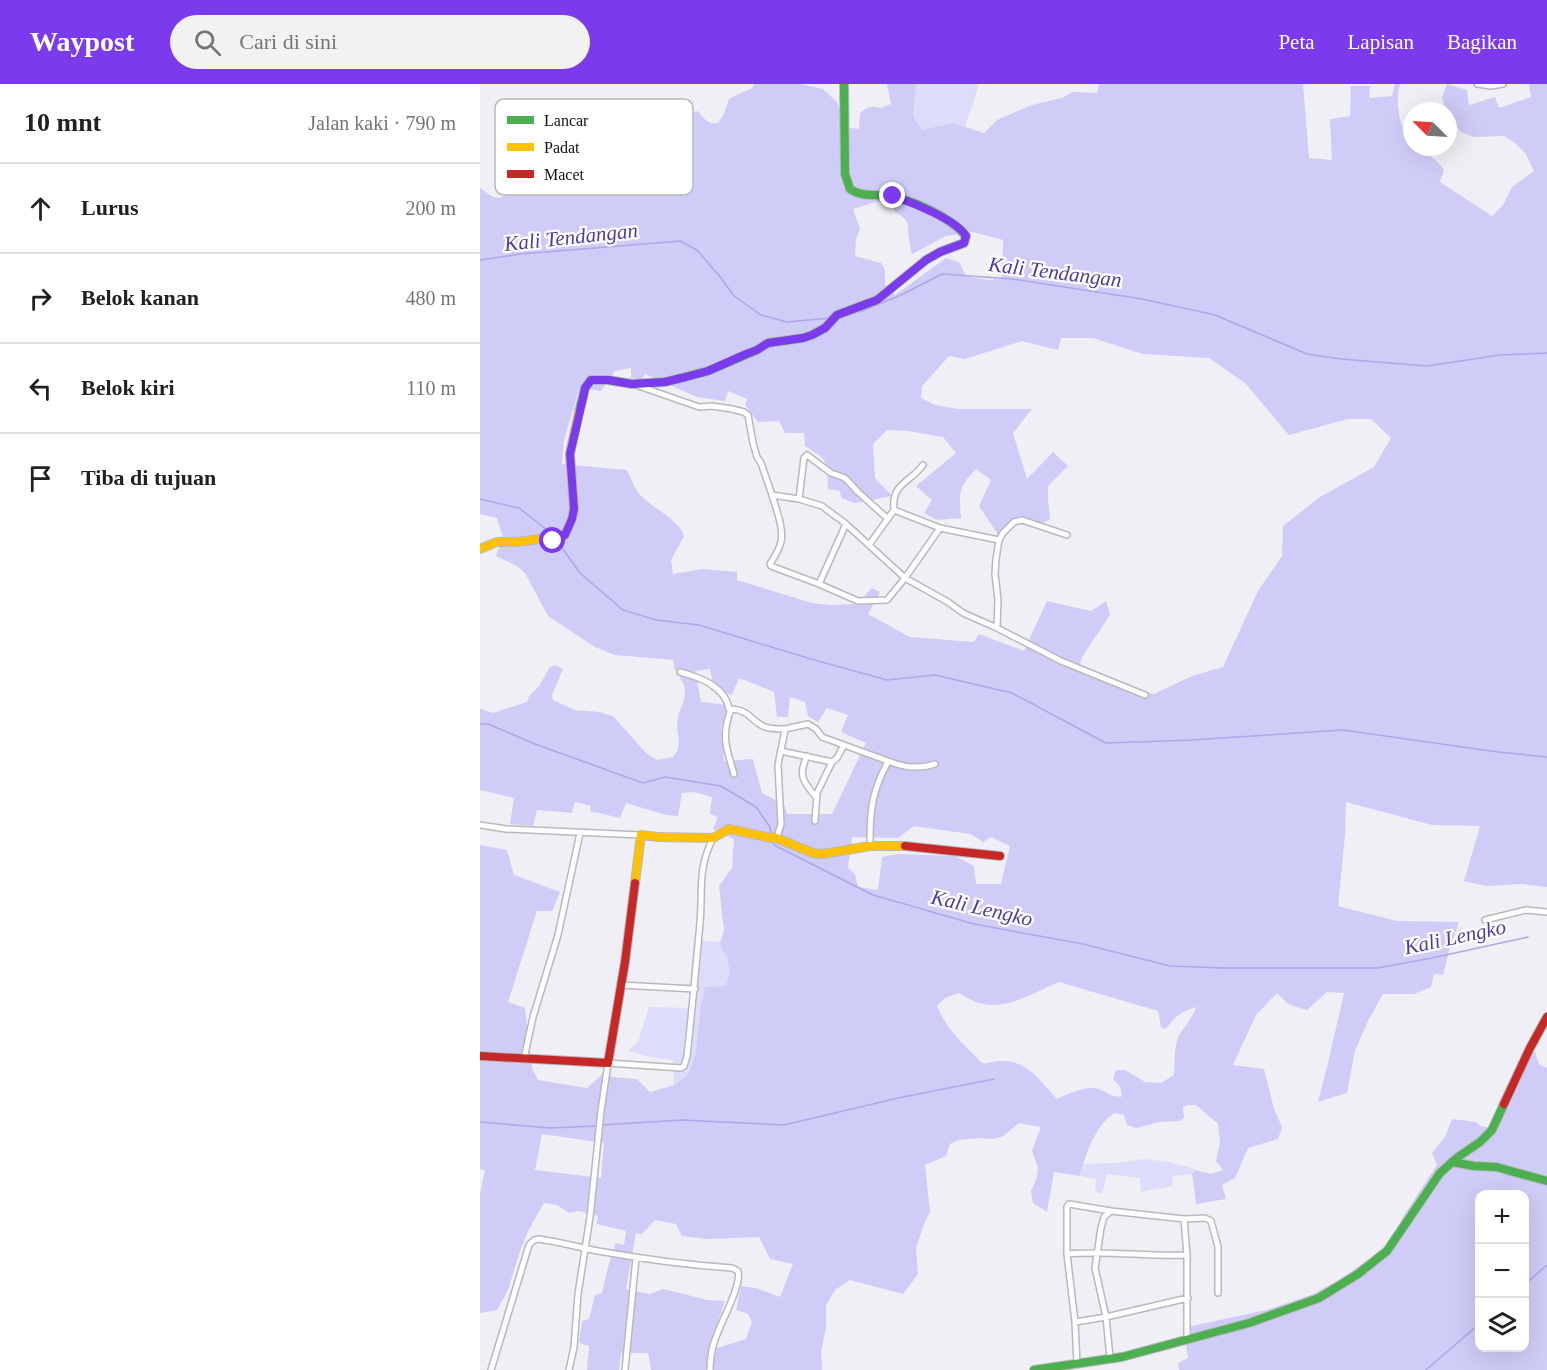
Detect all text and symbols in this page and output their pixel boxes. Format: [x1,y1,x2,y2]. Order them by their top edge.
search box [170,15,590,69]
text: Waypost [30,26,134,57]
icon: search [191,26,224,59]
text: Cari di sini [239,29,337,54]
text: Peta [1278,30,1315,54]
text: Lapisan [1348,30,1414,54]
text: Bagikan [1447,30,1517,54]
legend [495,99,693,195]
north arrow [1403,102,1457,156]
text: 10 mnt [24,108,101,137]
text: Jalan kaki · 790 m [308,112,456,134]
text: Lancar [544,112,589,129]
text: Padat [544,139,580,156]
text: Macet [544,166,585,183]
route end [879,182,905,208]
icon: ahead [24,192,57,225]
text: Lurus [81,195,138,220]
text: 200 m [405,197,456,219]
water label: Kali Tendangan [502,218,639,256]
water label: Kali Tendangan [986,252,1123,292]
icon: right [24,282,57,315]
text: Belok kanan [81,285,199,310]
text: 480 m [405,287,456,309]
icon: left [24,372,57,405]
text: Belok kiri [81,375,175,400]
text: 110 m [406,377,456,399]
icon: arrive [24,462,57,495]
text: Tiba di tujuan [81,465,216,490]
route start [539,527,565,553]
water label: Kali Lengko [928,884,1035,931]
water label: Kali Lengko [1401,915,1508,960]
map controls [1475,1190,1529,1352]
button: + [1475,1190,1529,1244]
button: − [1475,1244,1529,1298]
button: layers [1475,1298,1529,1352]

